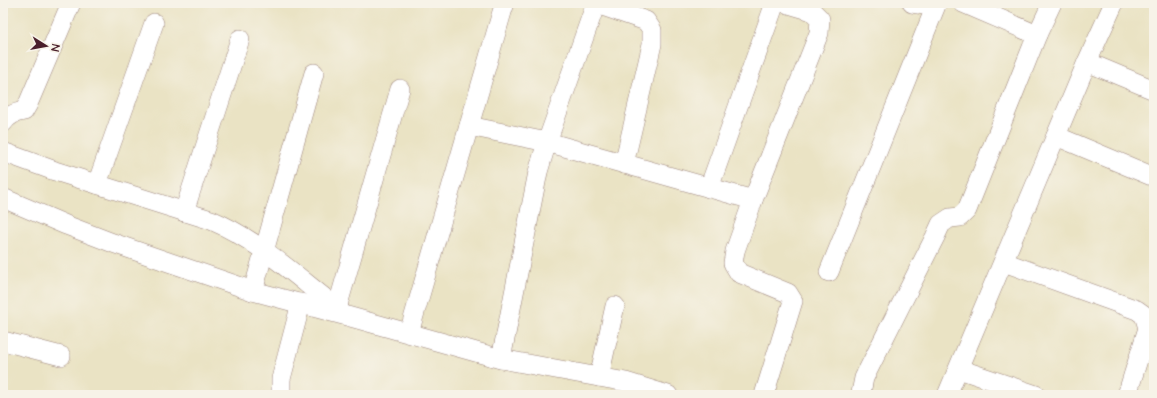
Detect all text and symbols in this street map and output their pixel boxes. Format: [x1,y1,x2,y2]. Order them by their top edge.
north arrow [26,26,66,66]
text: N [47,43,63,53]

